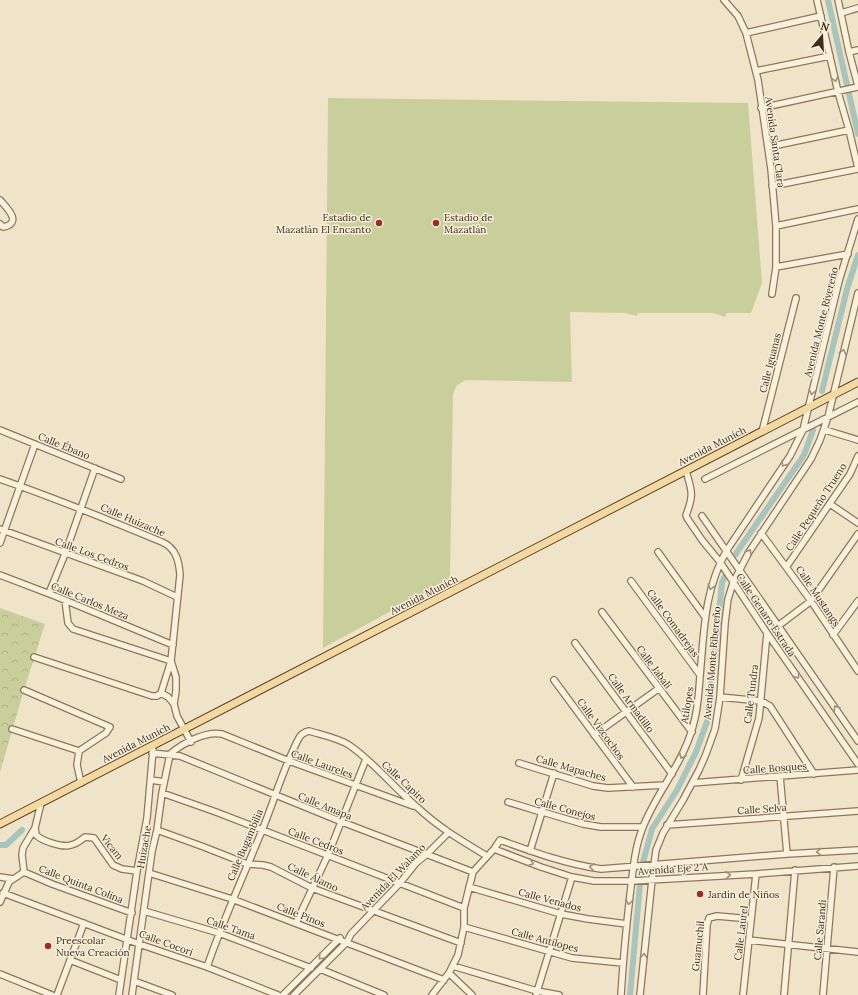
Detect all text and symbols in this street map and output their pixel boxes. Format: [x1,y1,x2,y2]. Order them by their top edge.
north arrow [802,16,842,56]
text: N [819,19,832,35]
one-way arrow [830,75,839,82]
street label: Avenida Santa Clara [762,95,788,188]
place label: Estadio de Mazatlán El Encanto [276,211,372,236]
place label: Estadio de Mazatlán [444,211,493,236]
marker: Estadio de Mazatlán El Encanto [374,218,384,228]
marker: Estadio de Mazatlán [431,218,441,228]
street label: Avenida Monte Rivereño [801,265,841,379]
street label: Calle Iguanas [756,331,784,394]
one-way arrow [839,349,847,355]
one-way arrow [809,389,817,395]
street label: Avenida Munich [675,423,748,469]
street label: Calle Ébano [36,430,92,462]
one-way arrow [782,460,789,467]
street label: Calle Pequeño Trueno [783,460,849,554]
street label: Calle Huizache [99,501,168,540]
street label: Calle Los Cedros [53,535,131,574]
one-way arrow [745,549,752,556]
street label: Calle Mustangs [793,563,843,629]
street label: Calle Genaro Estrada [733,571,799,659]
street label: Avenida Munich [387,572,460,618]
street label: Calle Carlos Meza [49,579,131,623]
one-way arrow [707,583,716,590]
street label: Calle Comadrejas [644,587,702,660]
street label: Avenida Monte Ribereño [700,606,723,721]
street label: Calle Jabalí [633,643,675,691]
street label: Calle Tundra [741,664,761,724]
street label: Calle Armadillo [605,671,657,735]
one-way arrow [792,671,799,678]
street label: Atilopes [677,685,696,726]
street label: Calle Vizcochos [574,696,628,763]
one-way arrow [834,706,841,713]
street label: Avenida Munich [99,720,172,766]
street label: Calle Laureles [289,747,355,781]
one-way arrow [679,751,687,759]
street label: Calle Mapaches [534,752,608,784]
street label: Calle Capiro [379,758,429,806]
street label: Calle Bosques [743,759,808,777]
street label: Calle Amapa [296,789,354,823]
street label: Calle Conejos [533,795,597,824]
street label: Calle Selva [737,801,787,817]
street label: Calle Bugambilia [224,807,266,883]
street label: Huizache [134,824,154,869]
street label: Calle Cedros [286,824,346,858]
street label: Vicam [97,831,126,862]
street label: Avenida El Walamo [357,841,428,914]
one-way arrow [816,848,822,857]
one-way arrow [526,858,534,866]
street label: Calle Álamo [286,860,341,894]
street label: Avenida Eje 2 A [637,860,709,878]
street label: Calle Quinta Colina [37,862,125,906]
one-way arrow [589,863,595,872]
one-way arrow [725,871,731,880]
street label: Calle Venados [517,885,583,915]
place label: Jardín de Niños [707,888,780,901]
marker: Jardín de Niños [695,889,705,899]
one-way arrow [625,899,634,905]
street label: Calle Sarandí [811,899,829,961]
street label: Calle Pinos [275,900,328,930]
street label: Calle Laurel [731,905,751,961]
street label: Calle Tama [205,914,257,942]
street label: Guamuchil [689,920,707,972]
street label: Calle Antilopes [510,925,580,955]
street label: Calle Cocori [137,927,195,959]
place label: Preescolar Nueva Creación [56,934,130,959]
marker: Preescolar Nueva Creación [43,941,53,951]
one-way arrow [318,952,326,960]
one-way arrow [639,953,648,959]

